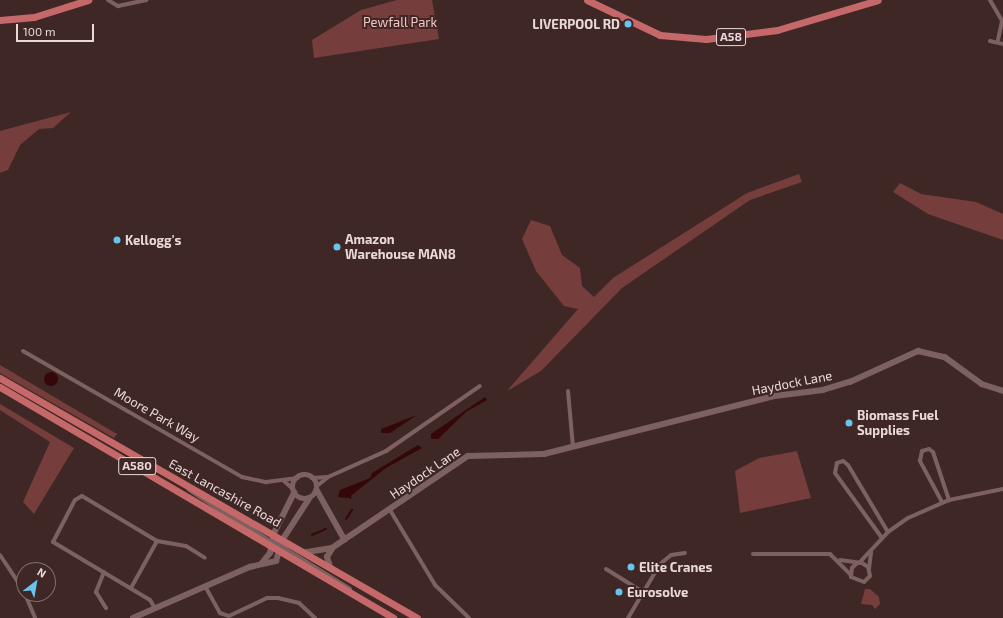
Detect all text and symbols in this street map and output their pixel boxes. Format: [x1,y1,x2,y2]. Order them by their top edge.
park label: Pewfall Park [363,14,437,30]
scale bar [18,16,96,42]
place label: LIVERPOOL RD [532,16,620,32]
marker: LIVERPOOL RD [623,19,633,29]
text: 100 m [23,24,55,38]
road number: A58 [716,27,746,47]
place label: Kellogg's [125,232,181,248]
place label: Amazon Warehouse MAN8 [345,232,456,263]
marker: Kellogg's [112,235,122,245]
marker: Amazon Warehouse MAN8 [332,242,342,252]
street label: Haydock Lane [750,368,834,398]
street label: Moore Park Way [111,384,203,446]
place label: Biomass Fuel Supplies [857,408,938,439]
marker: Biomass Fuel Supplies [844,418,854,428]
street label: Haydock Lane [387,444,463,502]
road number: A580 [118,456,156,476]
street label: East Lancashire Road [166,456,284,530]
place label: Elite Cranes [639,559,712,575]
north arrow [16,562,56,602]
marker: Elite Cranes [626,562,636,572]
text: N [35,565,49,580]
place label: Eurosolve [627,584,688,600]
marker: Eurosolve [614,587,624,597]

